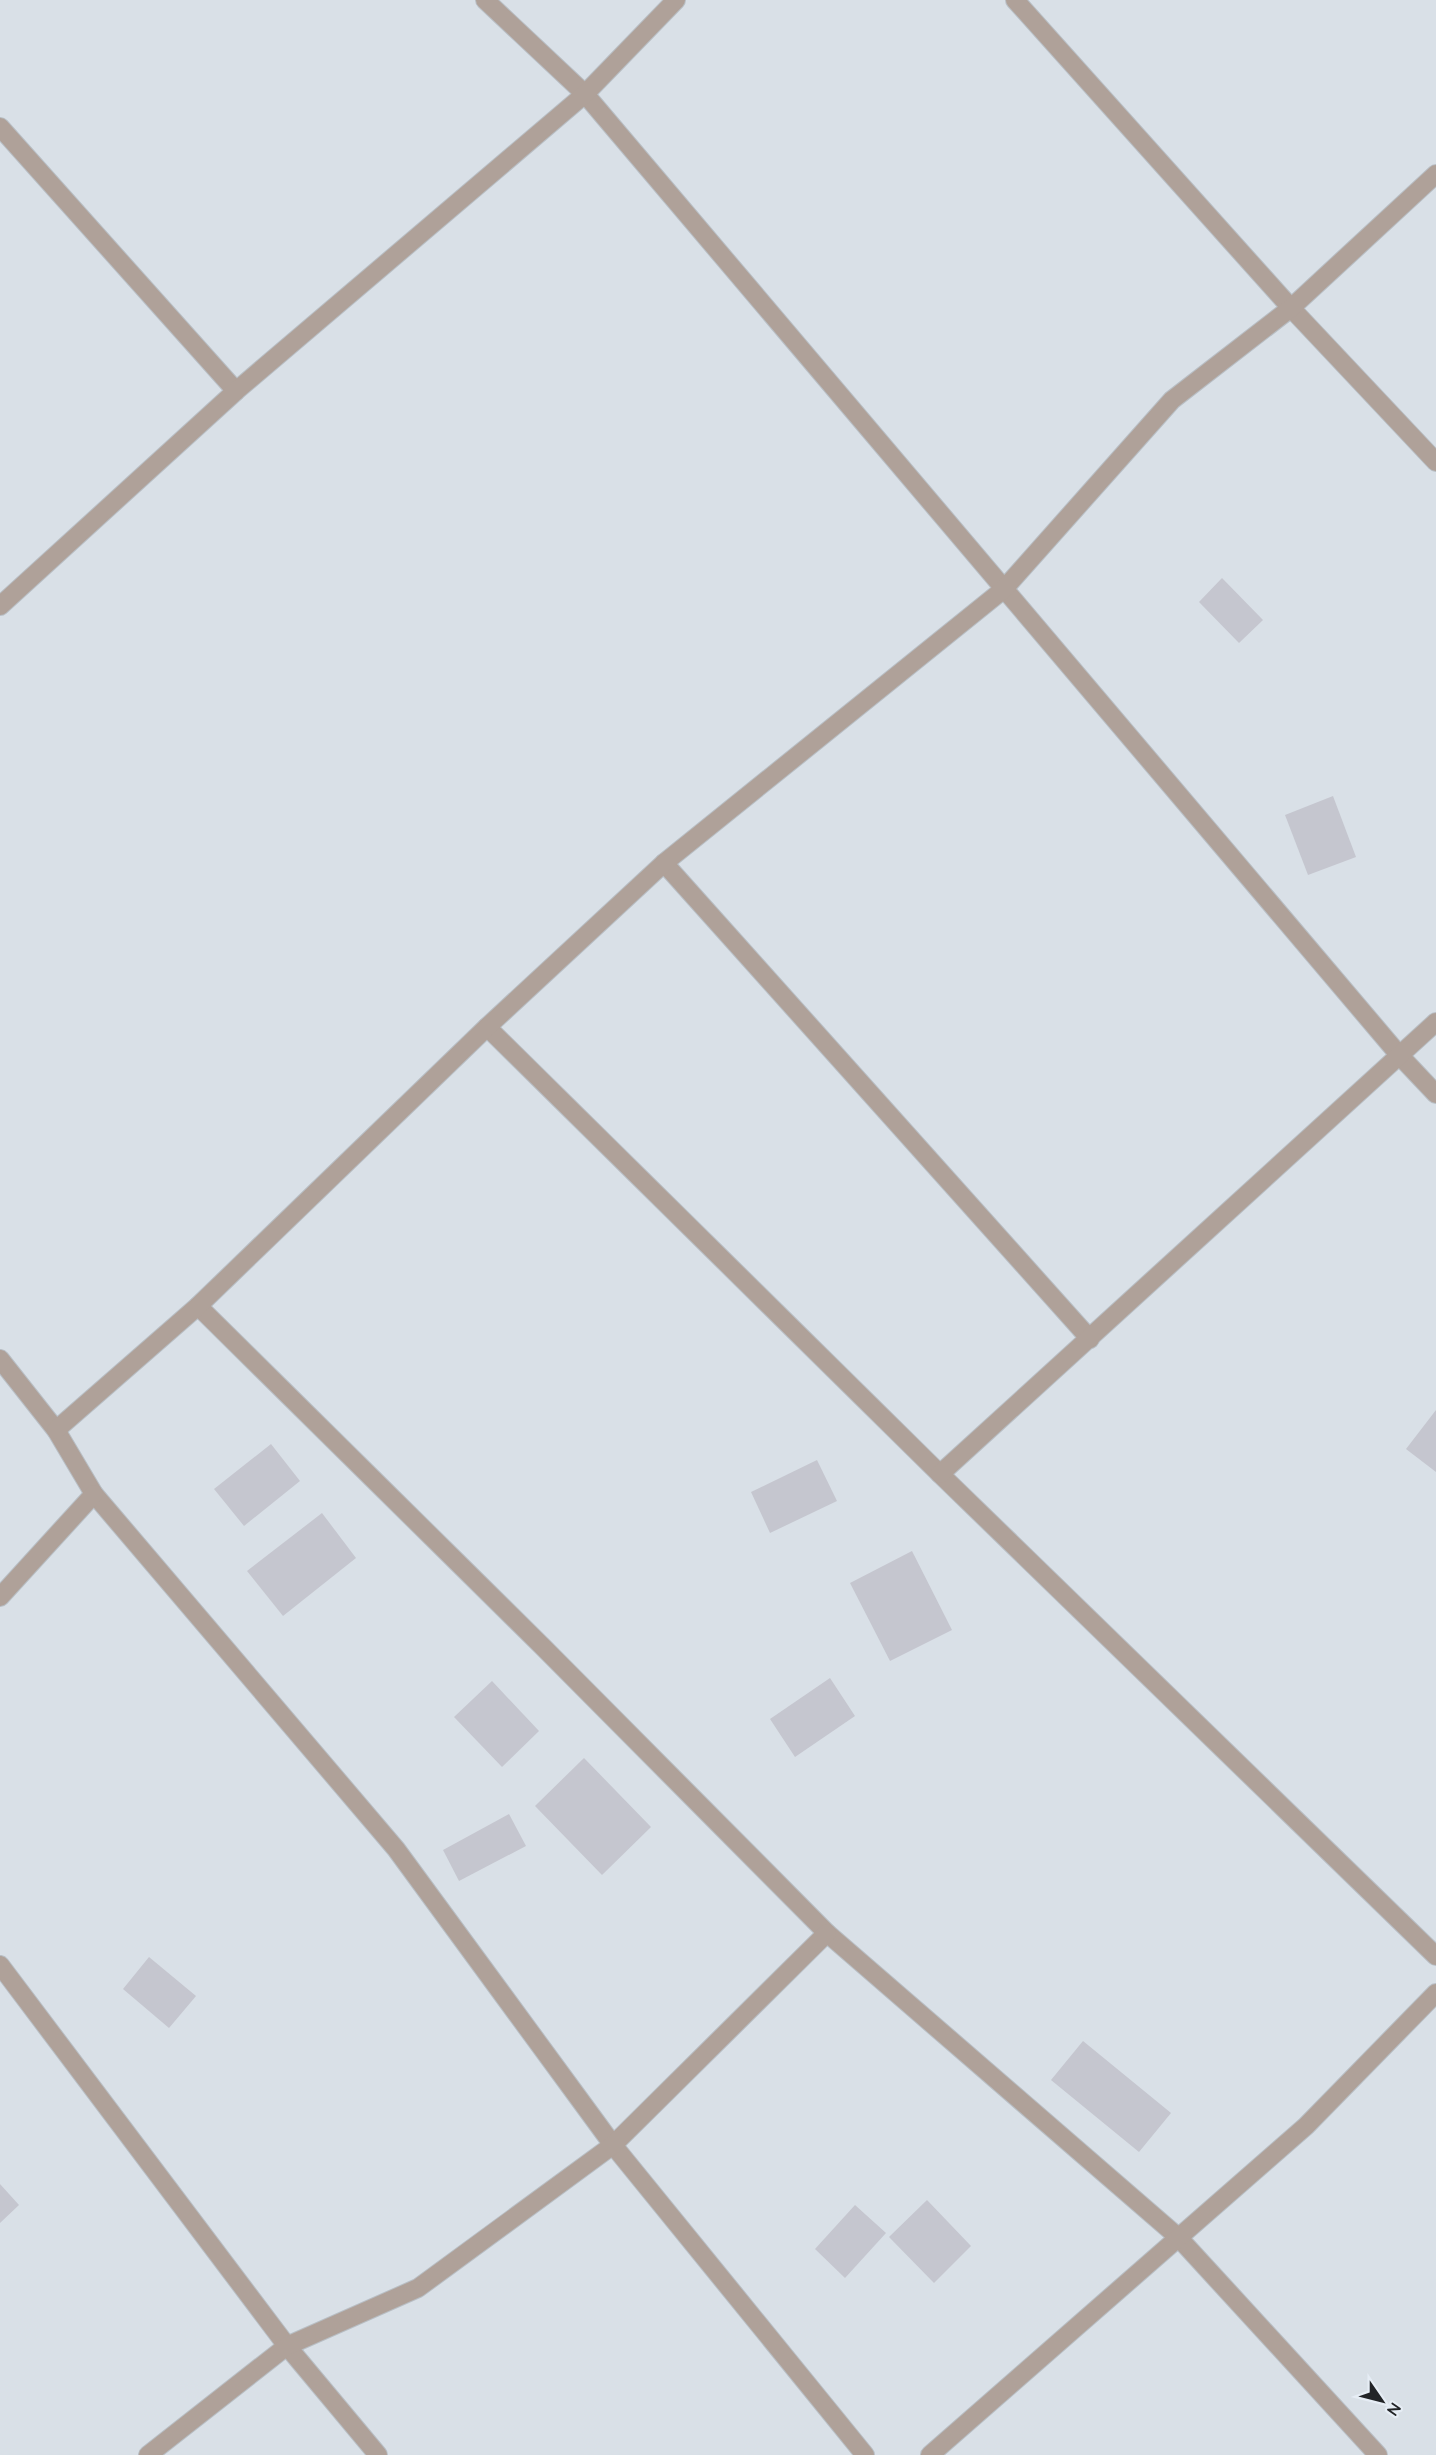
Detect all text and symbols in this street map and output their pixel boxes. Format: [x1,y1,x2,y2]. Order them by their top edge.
north arrow [1352,2371,1412,2431]
text: N [1383,2399,1406,2420]

